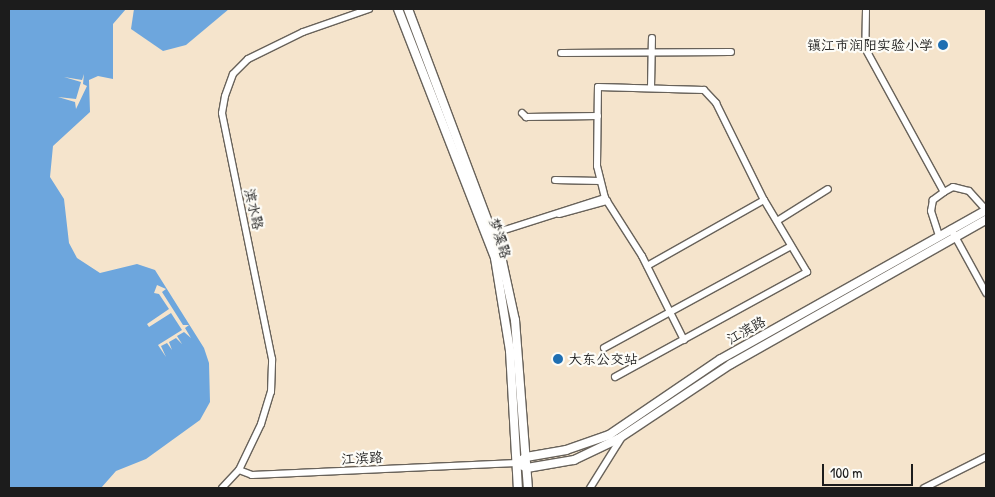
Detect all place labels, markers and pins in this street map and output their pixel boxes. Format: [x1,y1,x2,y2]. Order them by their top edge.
place label: 镇江市润阳实验小学 [807,37,933,53]
marker: 镇江市润阳实验小学 [937,39,949,51]
place label: 大东公交站 [568,351,638,367]
marker: 大东公交站 [552,353,564,365]

